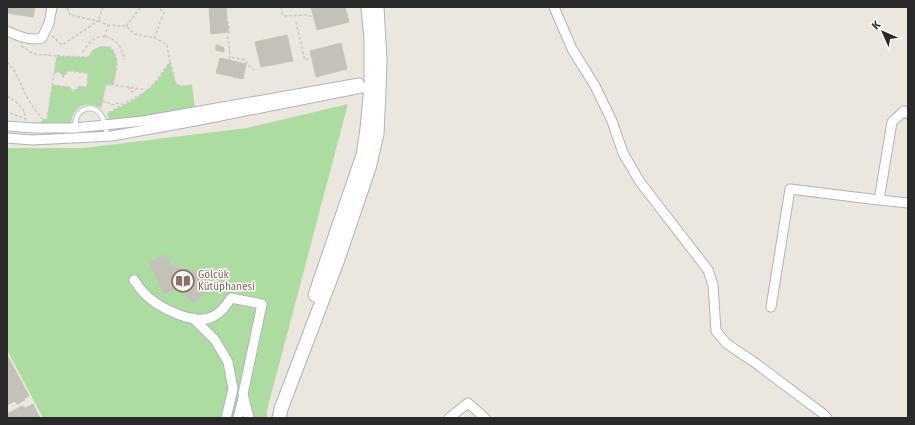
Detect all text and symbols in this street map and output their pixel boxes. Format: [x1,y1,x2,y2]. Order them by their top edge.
north arrow [863,12,903,52]
text: K [869,17,884,32]
library icon: Gölcük Kütüphanesi [170,268,196,294]
place label: Gölcük Kütüphanesi [198,269,255,293]

